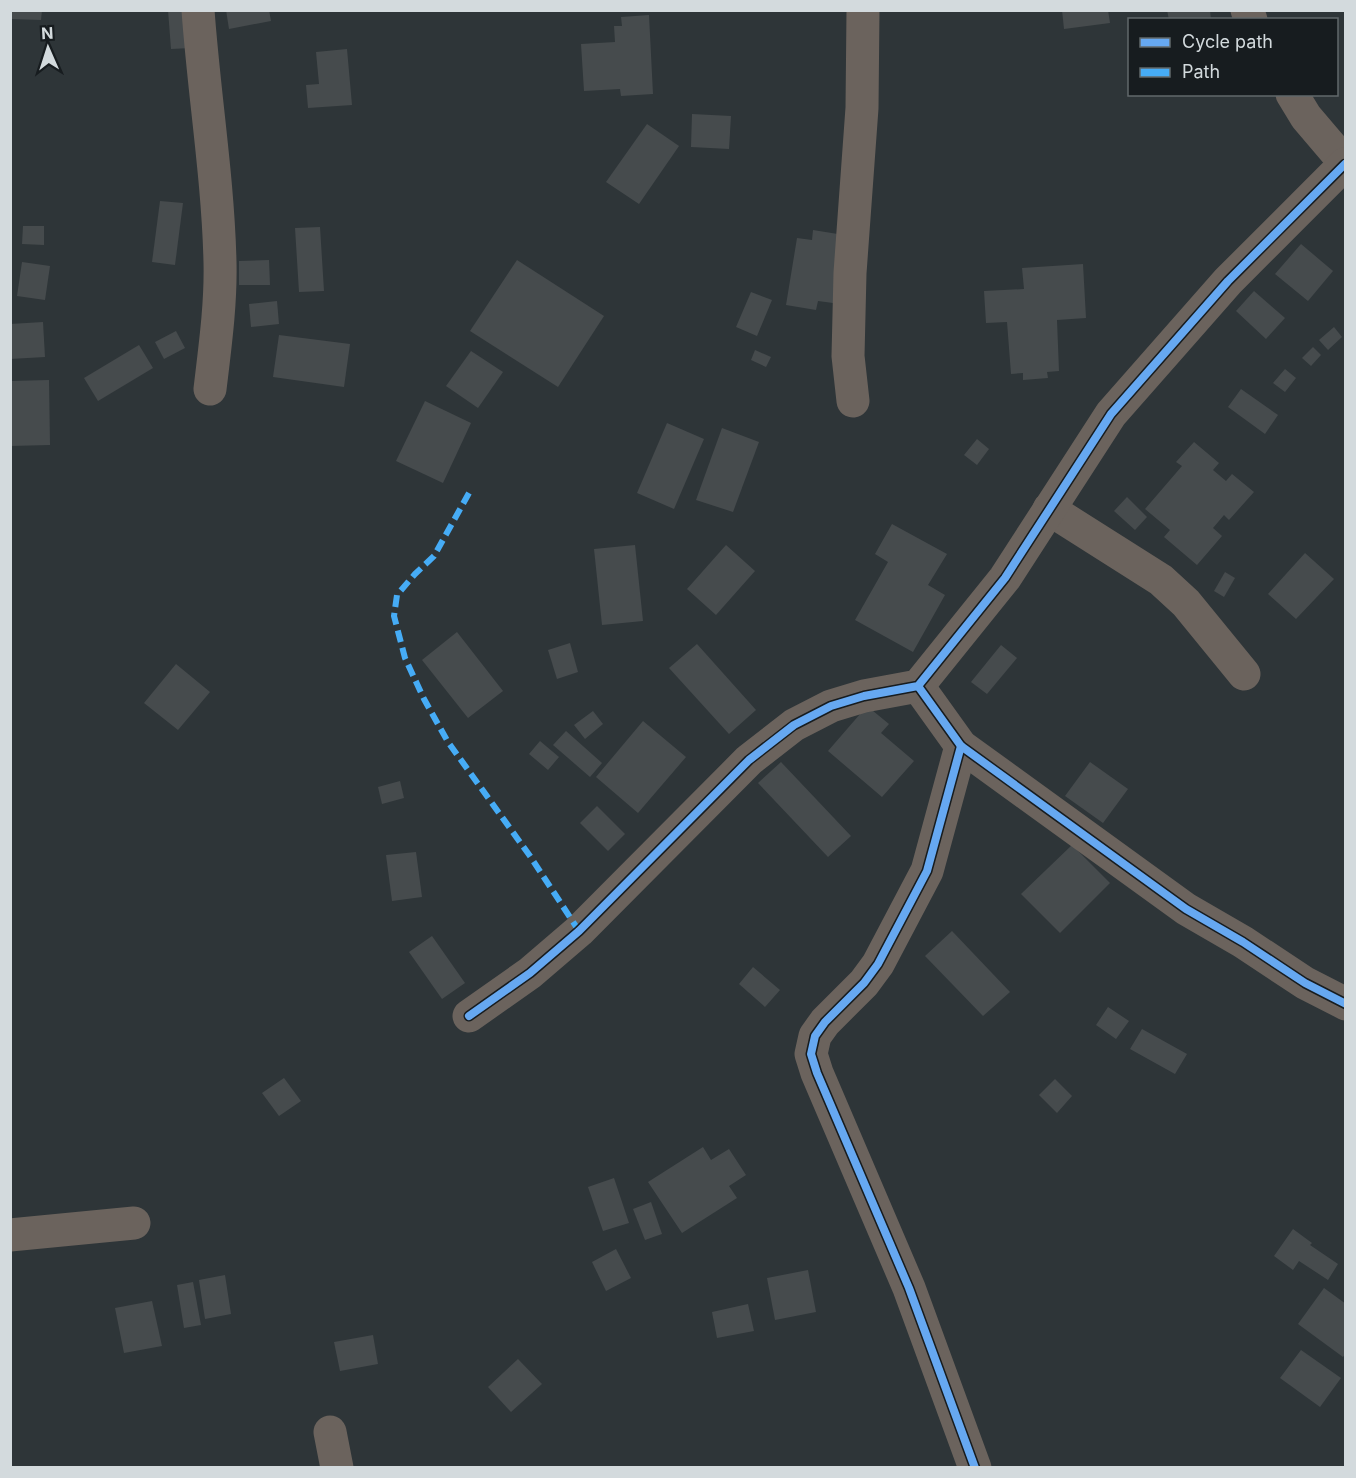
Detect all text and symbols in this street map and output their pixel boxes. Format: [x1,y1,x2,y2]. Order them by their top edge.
north arrow [18,18,78,78]
legend [1128,18,1338,96]
text: N [41,23,54,43]
text: Cycle path [1182,31,1273,52]
text: Path [1182,61,1220,82]

